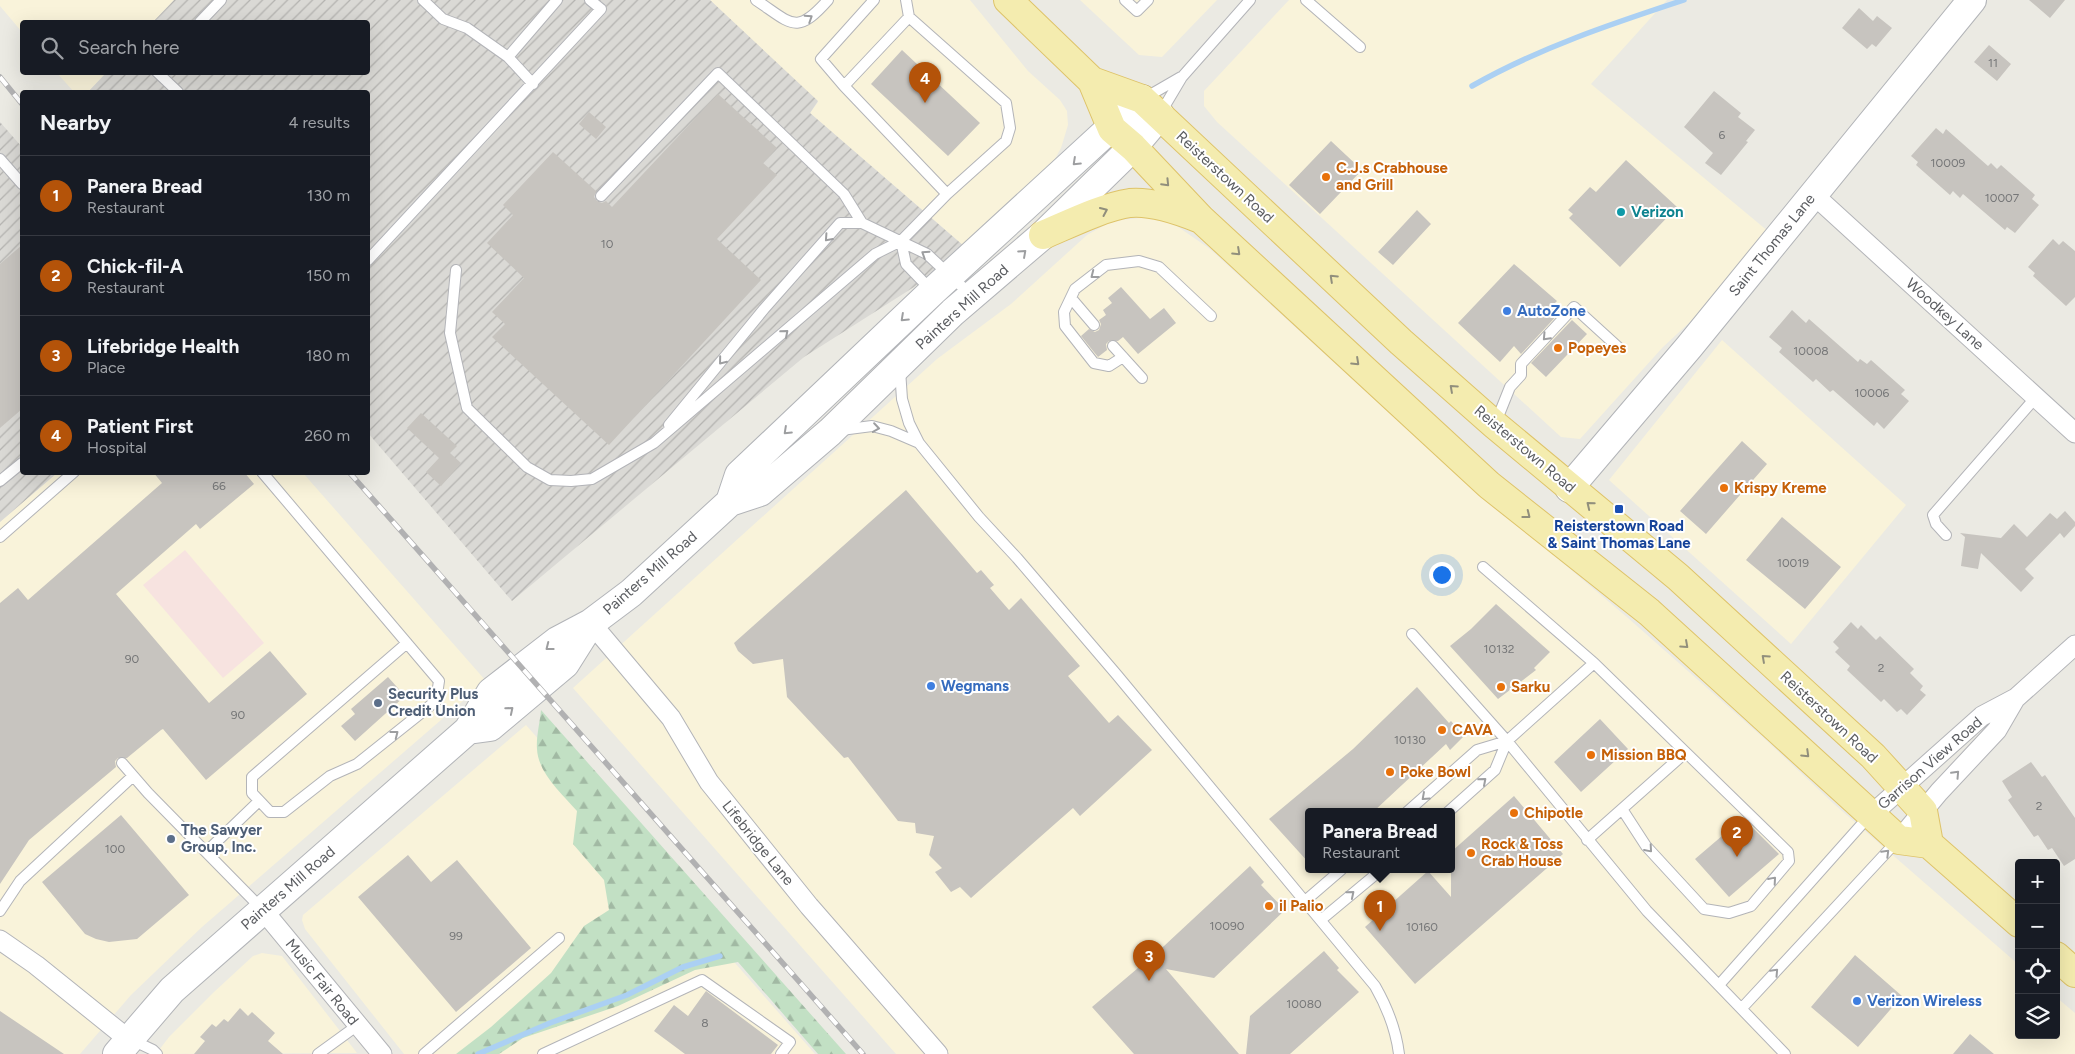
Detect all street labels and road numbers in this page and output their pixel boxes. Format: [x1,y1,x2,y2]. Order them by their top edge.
street label: Reisterstown Road [1173,127,1277,227]
street label: Saint Thomas Lane [1725,190,1819,300]
street label: Painters Mill Road [912,261,1012,353]
street label: Woodkey Lane [1902,274,1988,354]
street label: Reisterstown Road [1471,401,1579,497]
street label: Painters Mill Road [599,527,701,619]
street label: Reisterstown Road [1777,667,1881,767]
street label: Garrison View Road [1874,713,1986,813]
street label: Lifebridge Lane [718,797,798,889]
street label: Painters Mill Road [237,842,339,934]
street label: Music Fair Road [282,935,362,1029]

